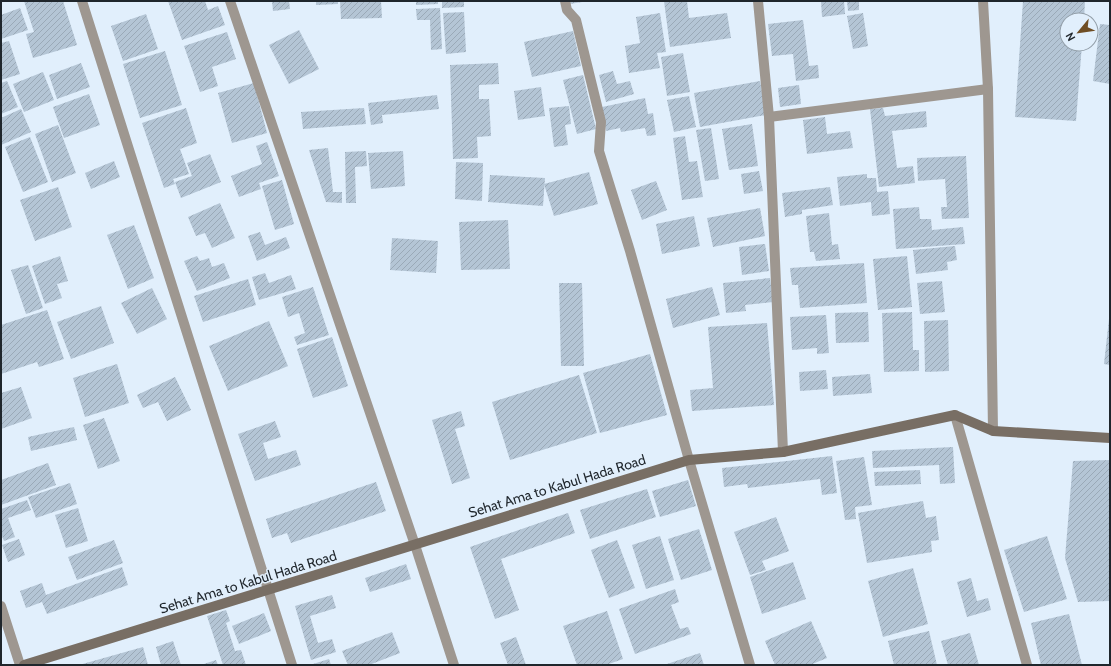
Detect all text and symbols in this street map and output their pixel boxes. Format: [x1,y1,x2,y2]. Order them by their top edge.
north arrow [1059,12,1099,52]
text: N [1062,30,1078,44]
street label: Sehat Ama to Kabul Hada Road [466,450,648,522]
street label: Sehat Ama to Kabul Hada Road [157,546,339,618]

